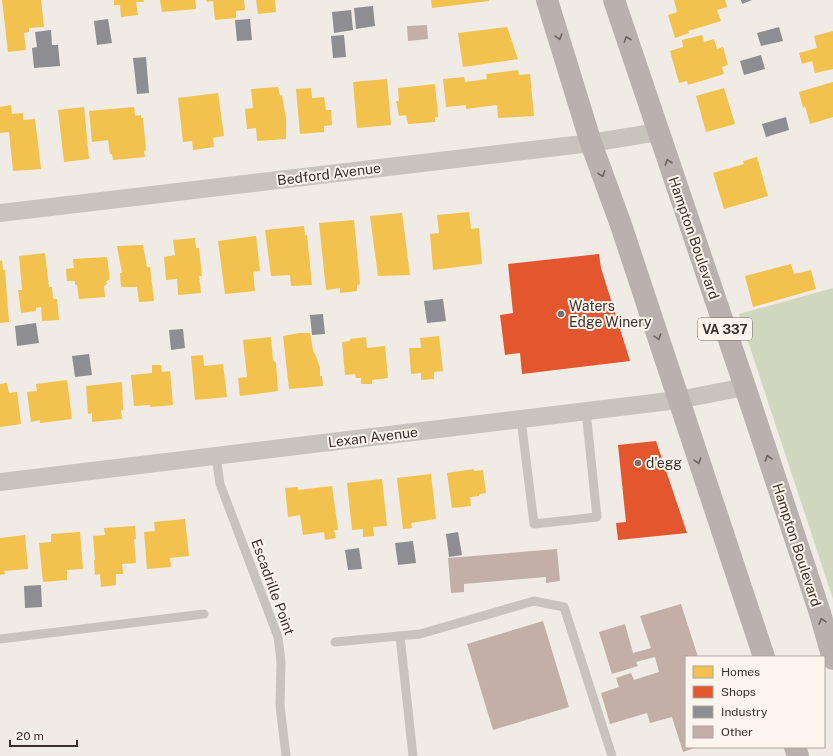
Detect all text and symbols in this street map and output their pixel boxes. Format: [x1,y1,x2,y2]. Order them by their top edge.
one-way arrow [554,34,563,41]
one-way arrow [623,36,632,43]
one-way arrow [665,159,673,166]
street label: Bedford Avenue [276,160,382,188]
one-way arrow [598,171,606,178]
street label: Hampton Boulevard [665,175,723,301]
place label: Waters Edge Winery [569,298,652,330]
marker: Waters Edge Winery [556,309,566,319]
road number: VA 337 [698,318,752,340]
one-way arrow [653,334,662,341]
street label: Lexan Avenue [327,424,419,450]
place label: d'egg [646,455,682,471]
one-way arrow [765,455,773,462]
one-way arrow [694,457,702,464]
marker: d'egg [633,458,643,468]
street label: Hampton Boulevard [769,481,825,609]
street label: Escadrille Point [248,537,298,637]
one-way arrow [818,618,827,625]
legend [685,656,825,748]
text: Homes [721,665,760,679]
text: Shops [721,685,756,699]
text: Industry [721,705,768,719]
scale bar [10,722,77,748]
text: Other [721,725,753,739]
text: 20 m [16,729,44,743]

